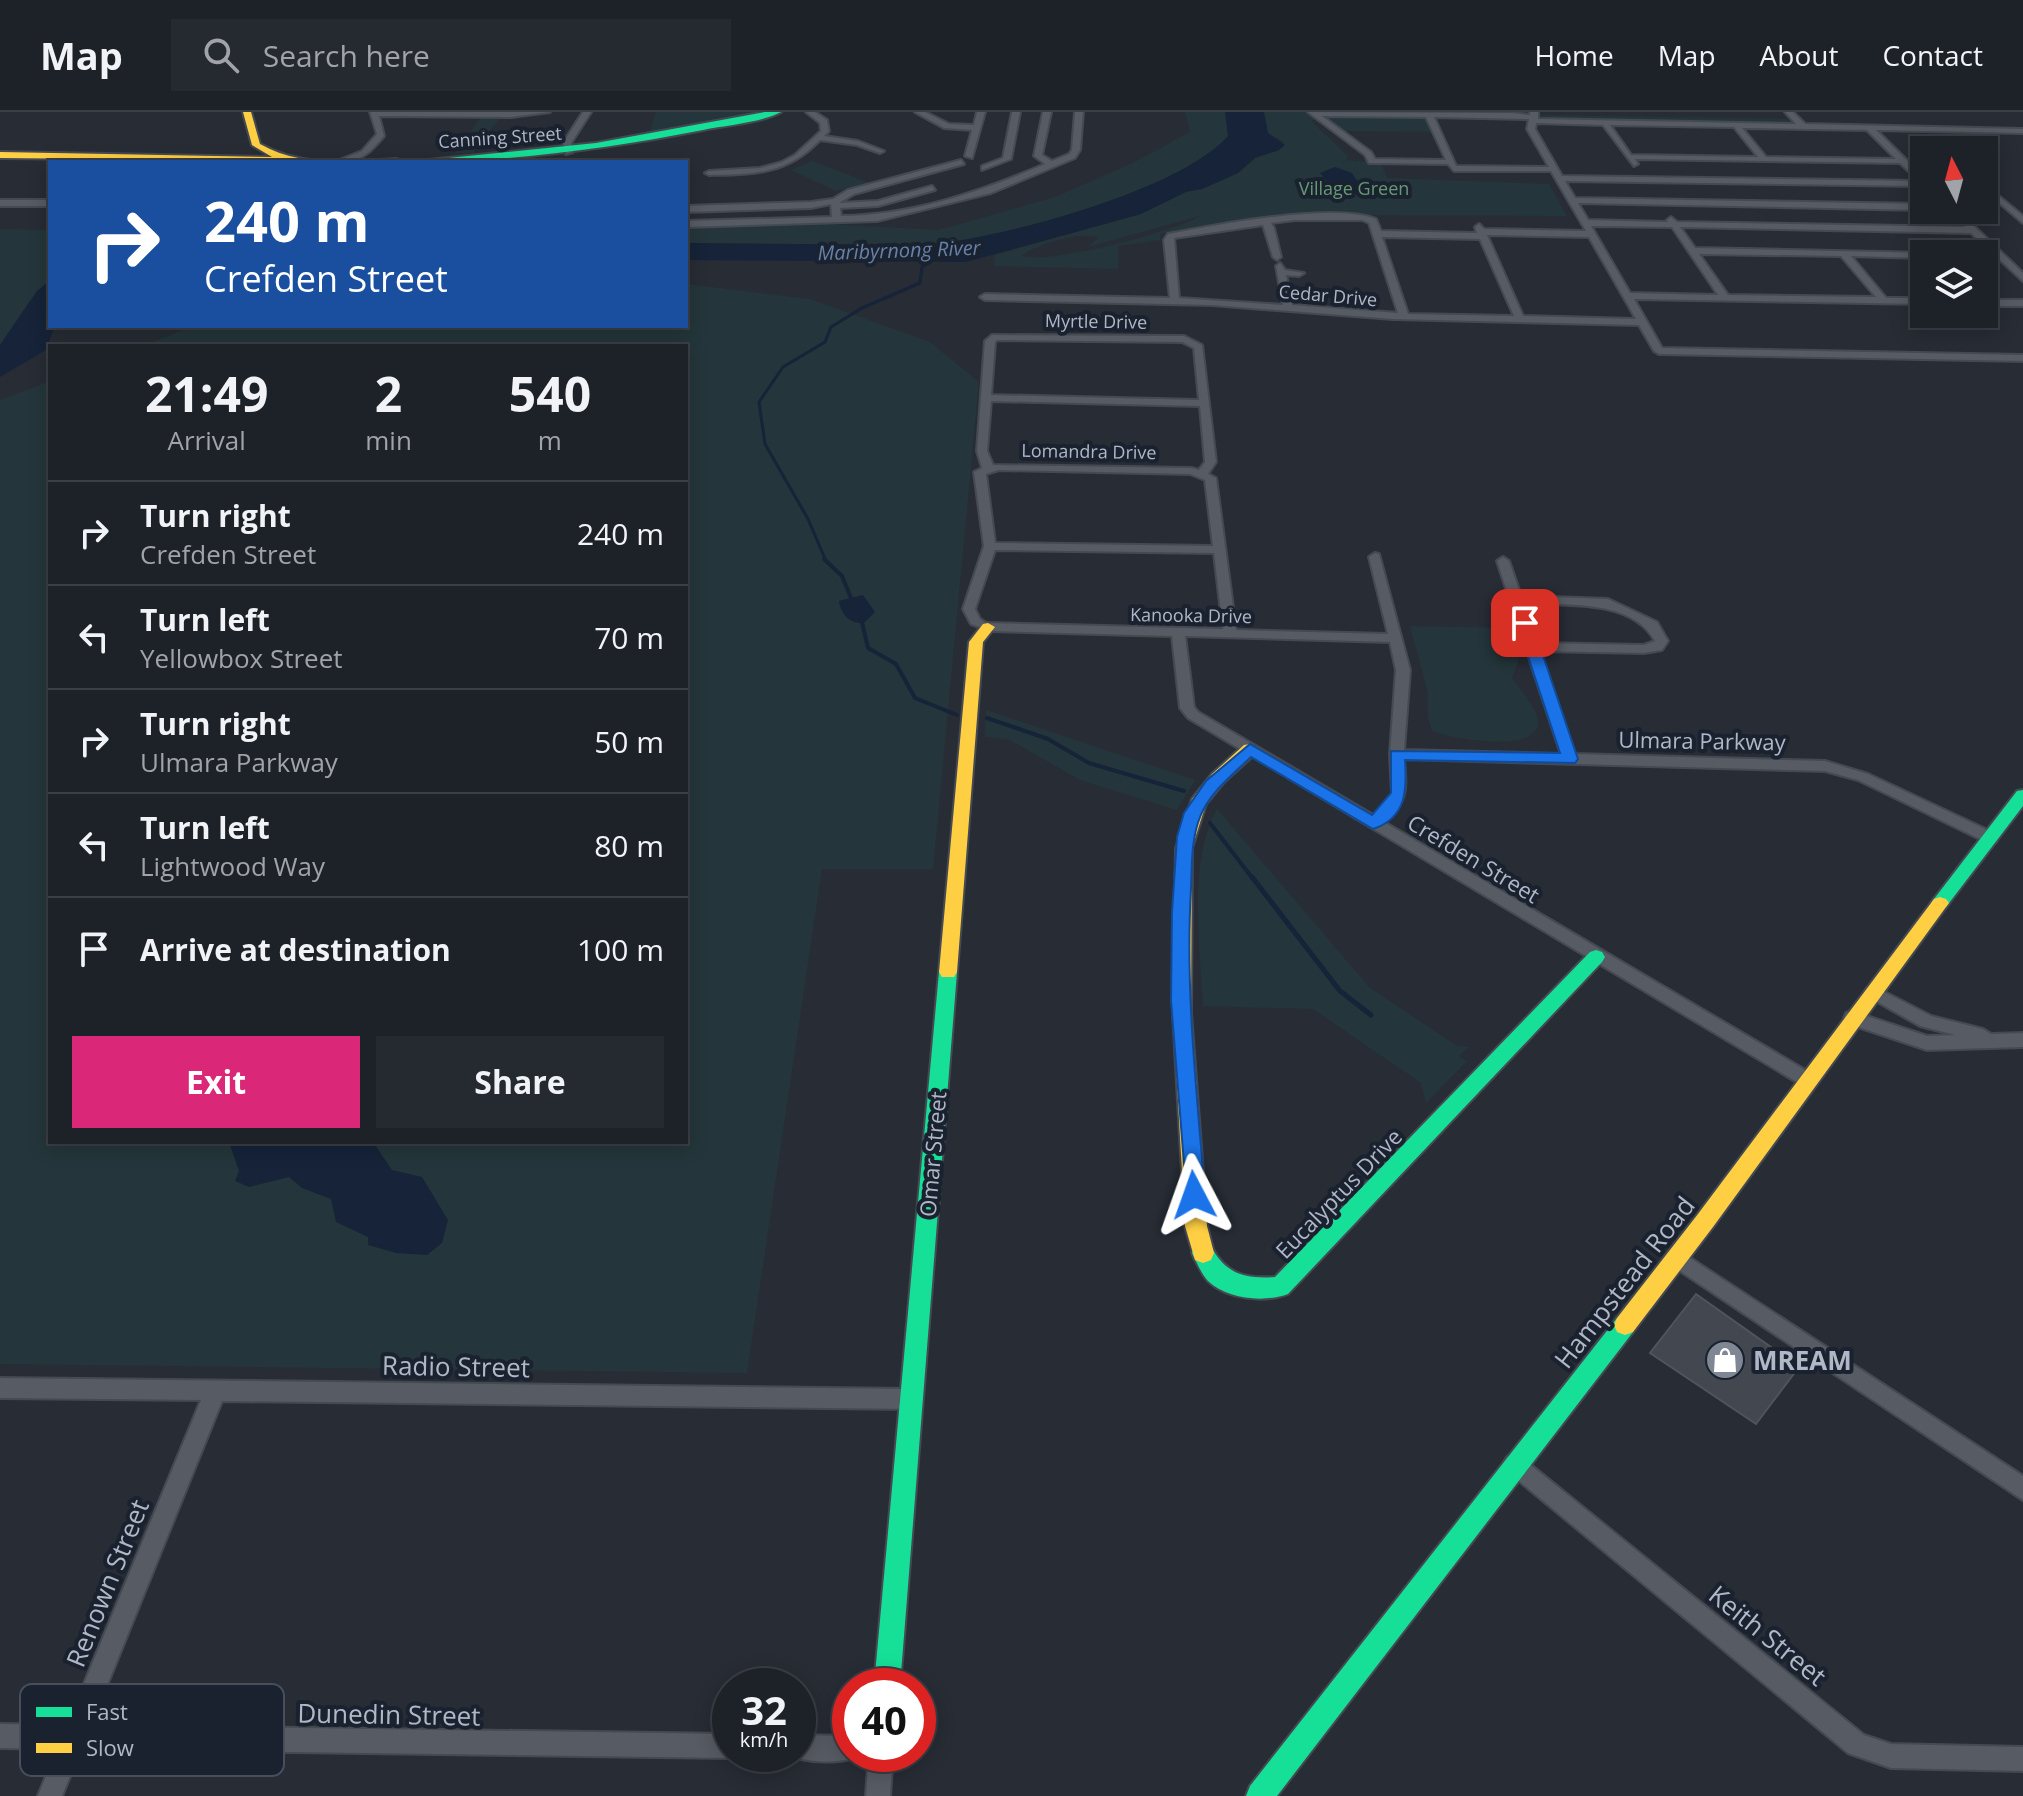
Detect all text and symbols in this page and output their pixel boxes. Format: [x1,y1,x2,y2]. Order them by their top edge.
search box [171,19,731,91]
text: Map [40,29,123,81]
icon: search [199,33,243,77]
text: Search here [263,35,430,76]
text: Home [1535,36,1614,74]
text: Map [1658,36,1716,74]
text: About [1760,36,1838,74]
text: Contact [1882,36,1983,74]
street label: Canning Street [437,121,563,153]
north arrow [1910,136,1998,224]
map controls [1910,136,1998,328]
park label: Village Green [1299,176,1409,200]
text: 240 m [204,182,370,258]
icon: right [72,192,176,296]
water label: Maribyrnong River [817,234,982,266]
button: layers [1910,240,1998,328]
text: Crefden Street [204,254,448,303]
street label: Cedar Drive [1278,279,1378,311]
street label: Myrtle Drive [1045,308,1147,334]
text: 21:49 [145,361,268,426]
text: 2 [375,361,402,426]
text: 540 [509,361,591,426]
text: Arrival [167,422,246,458]
text: min [365,422,412,458]
text: m [538,422,562,458]
street label: Lomandra Drive [1021,438,1157,464]
text: Turn right [140,495,291,536]
icon: right [72,511,116,555]
text: 240 m [577,513,664,554]
text: Crefden Street [140,536,316,572]
pin [1491,589,1559,657]
text: Turn left [140,599,270,640]
icon: arrive [1503,601,1547,645]
street label: Kanooka Drive [1130,602,1252,628]
icon: left [72,615,116,659]
text: 70 m [594,617,664,658]
text: Yellowbox Street [140,640,343,676]
text: Turn right [140,703,291,744]
icon: right [72,719,116,763]
text: 50 m [594,721,664,762]
street label: Ulmara Parkway [1618,724,1787,756]
text: Ulmara Parkway [140,744,338,780]
text: Turn left [140,807,270,848]
street label: Crefden Street [1402,807,1546,909]
icon: left [72,823,116,867]
text: 80 m [594,825,664,866]
text: Lightwood Way [140,848,325,884]
icon: arrive [72,927,116,971]
text: Arrive at destination [140,929,451,970]
text: 100 m [577,929,664,970]
button: Exit [72,1036,360,1128]
button: Share [376,1036,664,1128]
street label: Omar Street [912,1090,952,1218]
street label: Eucalyptus Drive [1268,1121,1408,1265]
position arrow [1152,1153,1236,1237]
street label: Hampstead Road [1545,1189,1703,1375]
shop icon: MREAM [1704,1339,1746,1381]
place label: MREAM [1753,1342,1852,1378]
street label: Radio Street [382,1347,530,1385]
street label: Renown Street [57,1494,157,1672]
street label: Keith Street [1702,1576,1834,1694]
speed limit sign: 40 [832,1668,936,1772]
text: 32 [741,1682,787,1737]
legend [20,1684,284,1776]
street label: Dunedin Street [297,1694,481,1734]
text: Fast [86,1696,128,1726]
text: km/h [740,1726,788,1753]
text: Slow [86,1732,134,1762]

